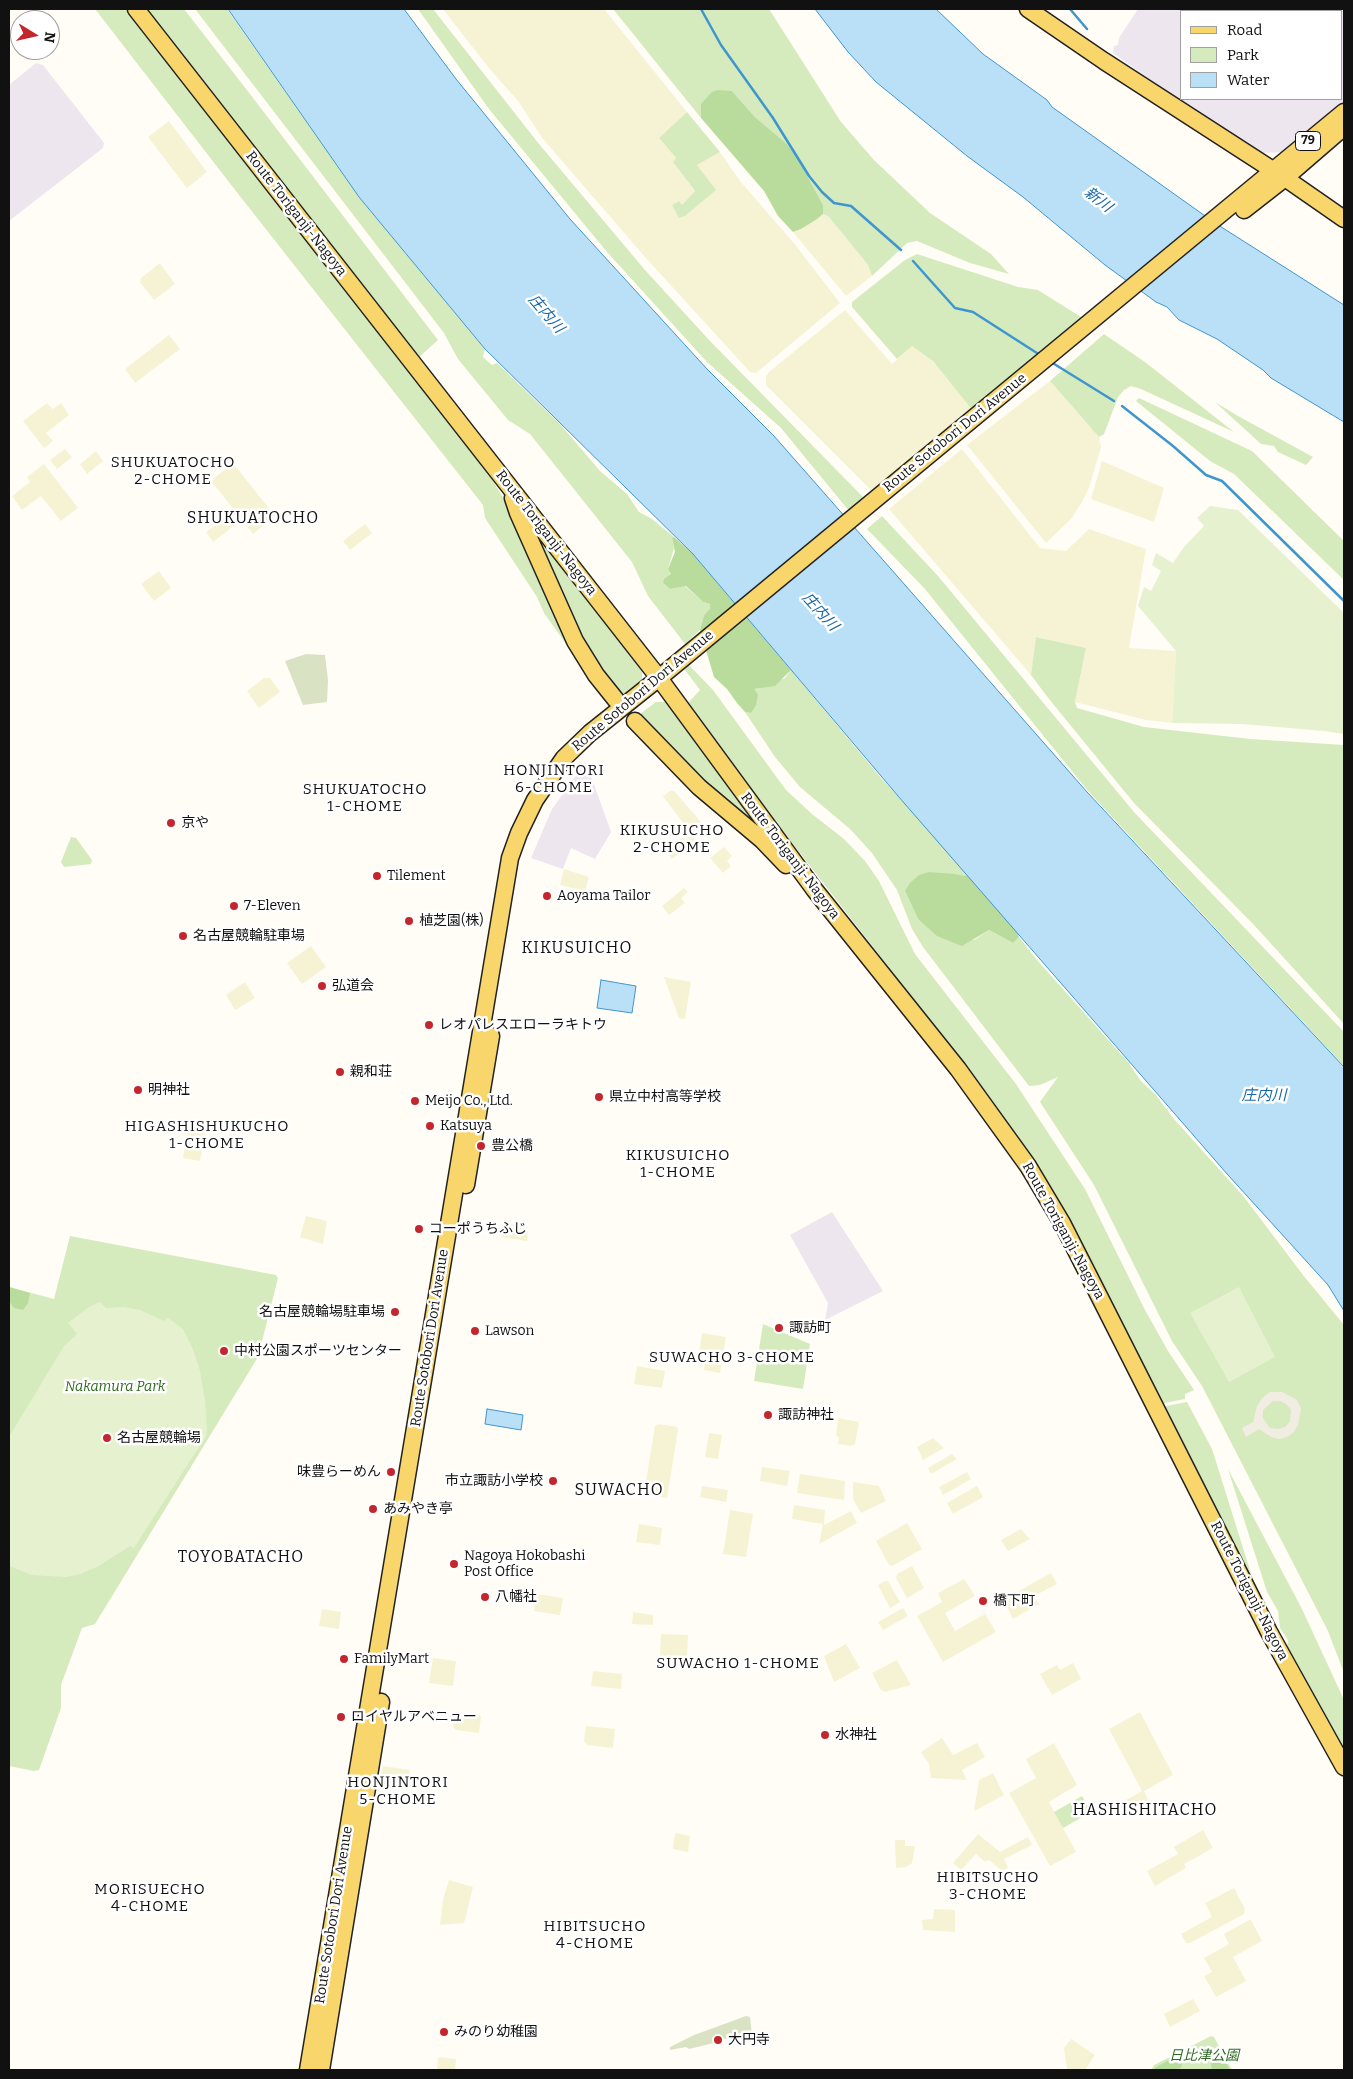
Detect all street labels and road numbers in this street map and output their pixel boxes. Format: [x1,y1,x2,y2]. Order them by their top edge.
road number: 79 [1296,132,1320,150]
street label: Route Toriganji-Nagoya [242,148,350,280]
street label: Route Sotobori Dori Avenue [880,370,1030,496]
street label: Route Toriganji-Nagoya [492,467,600,599]
street label: Route Sotobori Dori Avenue [569,627,717,755]
street label: Route Toriganji-Nagoya [737,789,843,923]
street label: Route Toriganji-Nagoya [1018,1160,1108,1302]
street label: Route Sotobori Dori Avenue [408,1248,452,1428]
street label: Route Toriganji-Nagoya [1207,1519,1291,1663]
street label: Route Sotobori Dori Avenue [312,1825,356,2005]

